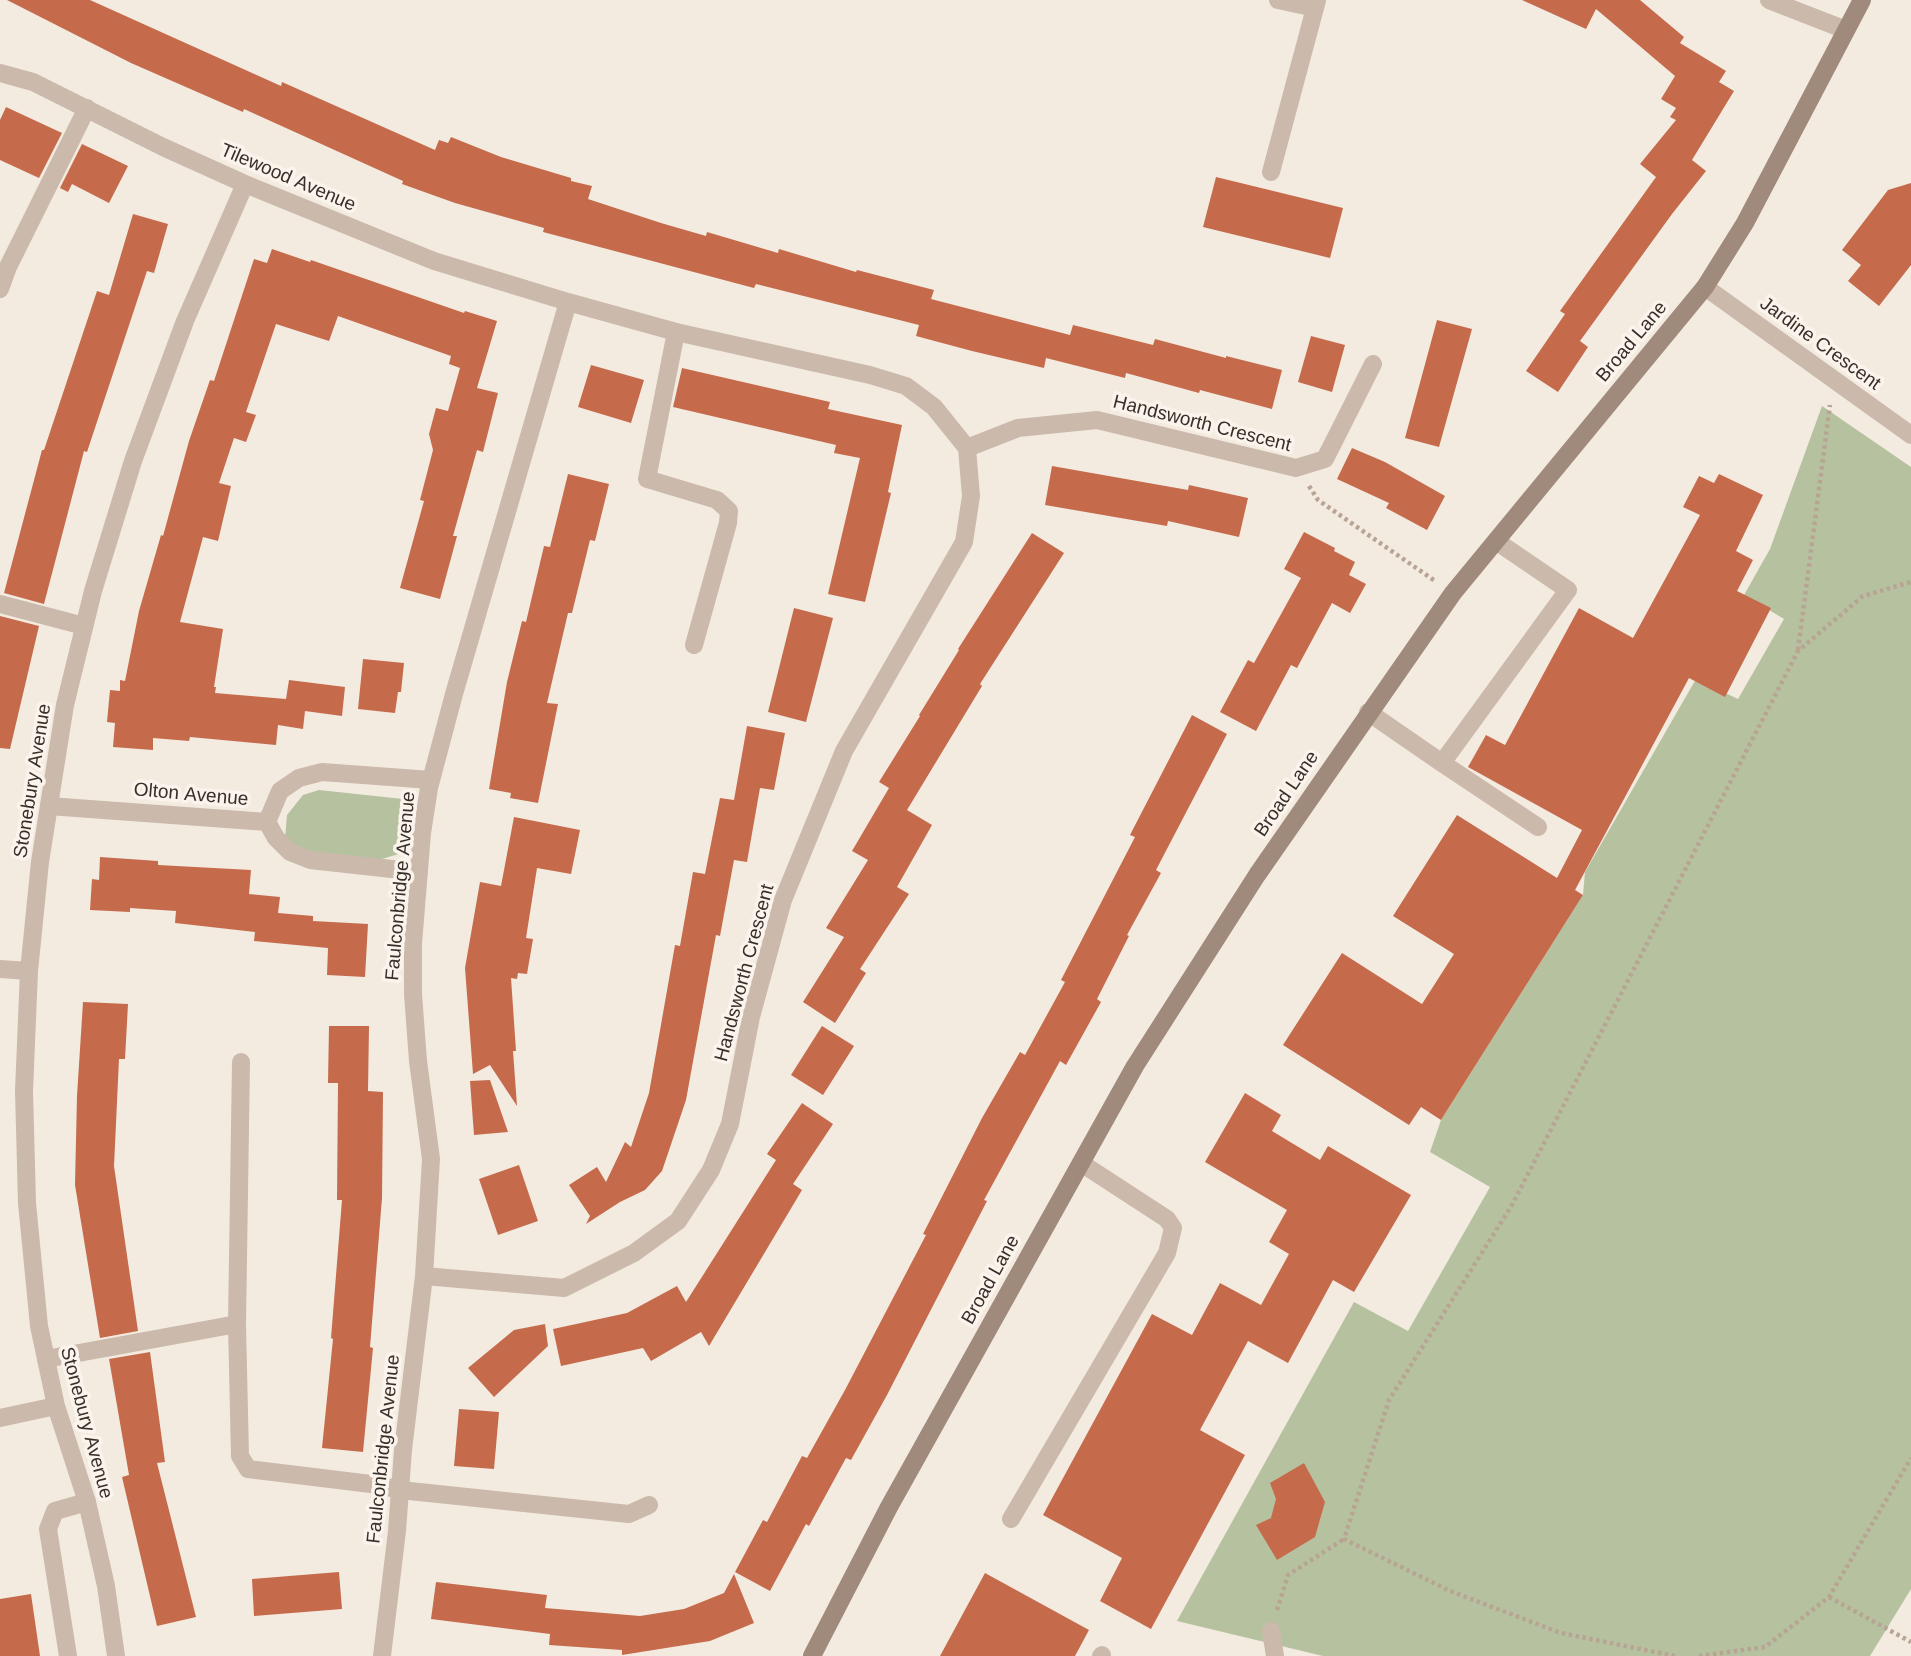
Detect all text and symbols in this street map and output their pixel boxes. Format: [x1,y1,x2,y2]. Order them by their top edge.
street label: Tilewood Avenue [217,139,359,217]
street label: Jardine Crescent [1755,293,1885,395]
street label: Broad Lane [1592,297,1672,387]
street label: Handsworth Crescent [1111,391,1293,457]
street label: Stonebury Avenue [10,702,56,860]
street label: Broad Lane [1250,747,1324,841]
street label: Olton Avenue [133,779,249,811]
street label: Faulconbridge Avenue [381,790,421,982]
street label: Handsworth Crescent [710,882,780,1064]
street label: Broad Lane [957,1232,1025,1328]
street label: Stonebury Avenue [55,1345,117,1501]
street label: Faulconbridge Avenue [363,1353,405,1545]

